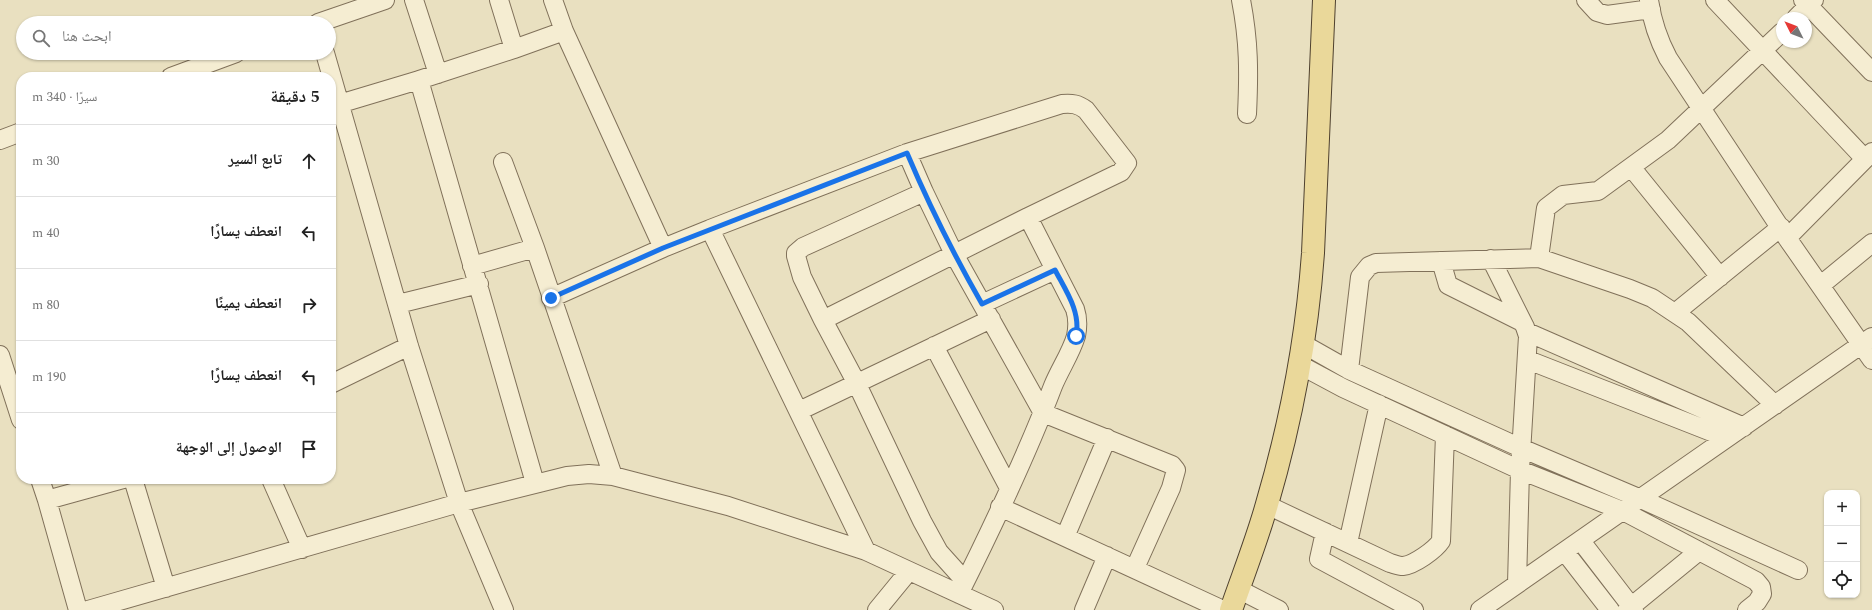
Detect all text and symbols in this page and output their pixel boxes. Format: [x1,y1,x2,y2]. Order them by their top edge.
north arrow [1776,12,1812,48]
search box [16,16,336,60]
text: ابحث هنا [62,25,112,48]
icon: search [30,27,52,49]
text: 5 دقيقة [271,84,320,110]
text: سيرًا · 340 m [32,87,97,107]
text: تابع السير [228,148,282,171]
icon: ahead [298,150,320,172]
text: 30 m [32,151,59,171]
text: انعطف يسارًا [210,220,282,243]
icon: left [298,222,320,244]
text: 40 m [32,223,59,243]
route end [542,289,560,307]
text: انعطف يمينًا [215,292,282,315]
icon: right [298,294,320,316]
text: 80 m [32,295,59,315]
route start [1067,327,1085,345]
text: انعطف يسارًا [210,364,282,387]
icon: left [298,366,320,388]
text: 190 m [32,367,66,387]
text: الوصول إلى الوجهة [176,436,282,459]
icon: arrive [298,438,320,460]
map controls [1824,490,1860,598]
button: + [1824,490,1860,526]
button: − [1824,526,1860,562]
button: locate [1824,562,1860,598]

